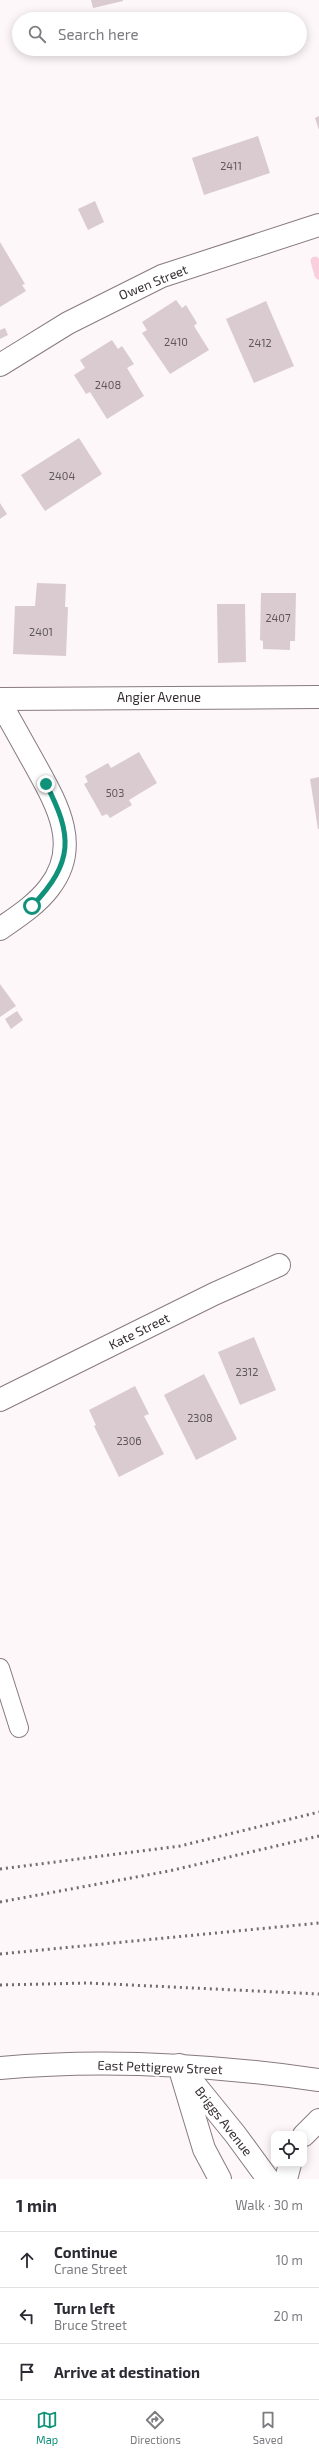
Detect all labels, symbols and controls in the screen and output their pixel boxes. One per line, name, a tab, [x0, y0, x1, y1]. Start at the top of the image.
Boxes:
search box	[12, 12, 307, 56]
icon: search	[26, 23, 48, 45]
text: Search here	[58, 25, 139, 43]
house number: 2411	[220, 159, 242, 172]
street label: Owen Street	[116, 261, 190, 303]
house number: 2410	[164, 335, 188, 348]
house number: 2412	[248, 336, 272, 349]
house number: 2408	[95, 378, 121, 391]
house number: 2404	[49, 469, 75, 482]
house number: 2407	[265, 611, 291, 624]
house number: 2401	[29, 625, 53, 638]
street label: Angier Avenue	[117, 689, 201, 705]
route end	[37, 775, 55, 793]
house number: 503	[106, 786, 124, 799]
route start	[23, 897, 41, 915]
street label: Kate Street	[106, 1309, 172, 1353]
house number: 2312	[236, 1365, 258, 1378]
house number: 2308	[187, 1411, 213, 1424]
house number: 2306	[116, 1434, 142, 1447]
street label: East Pettigrew Street	[97, 2057, 223, 2077]
street label: Briggs Avenue	[192, 2083, 256, 2159]
map controls	[271, 2131, 307, 2167]
button: locate	[271, 2131, 307, 2167]
text: 1 min	[16, 2195, 57, 2215]
text: Walk · 30 m	[235, 2197, 303, 2213]
text: Continue	[54, 2243, 117, 2261]
icon: ahead	[16, 2249, 38, 2271]
text: 10 m	[276, 2252, 303, 2268]
text: Crane Street	[54, 2261, 127, 2277]
text: Turn left	[54, 2299, 115, 2317]
icon: left	[16, 2305, 38, 2327]
text: 20 m	[274, 2308, 303, 2324]
text: Bruce Street	[54, 2317, 127, 2333]
icon: arrive	[16, 2361, 38, 2383]
text: Arrive at destination	[54, 2363, 200, 2381]
tab: Map	[36, 2409, 58, 2446]
tab: Directions	[130, 2409, 181, 2446]
tab: Saved	[253, 2409, 283, 2446]

